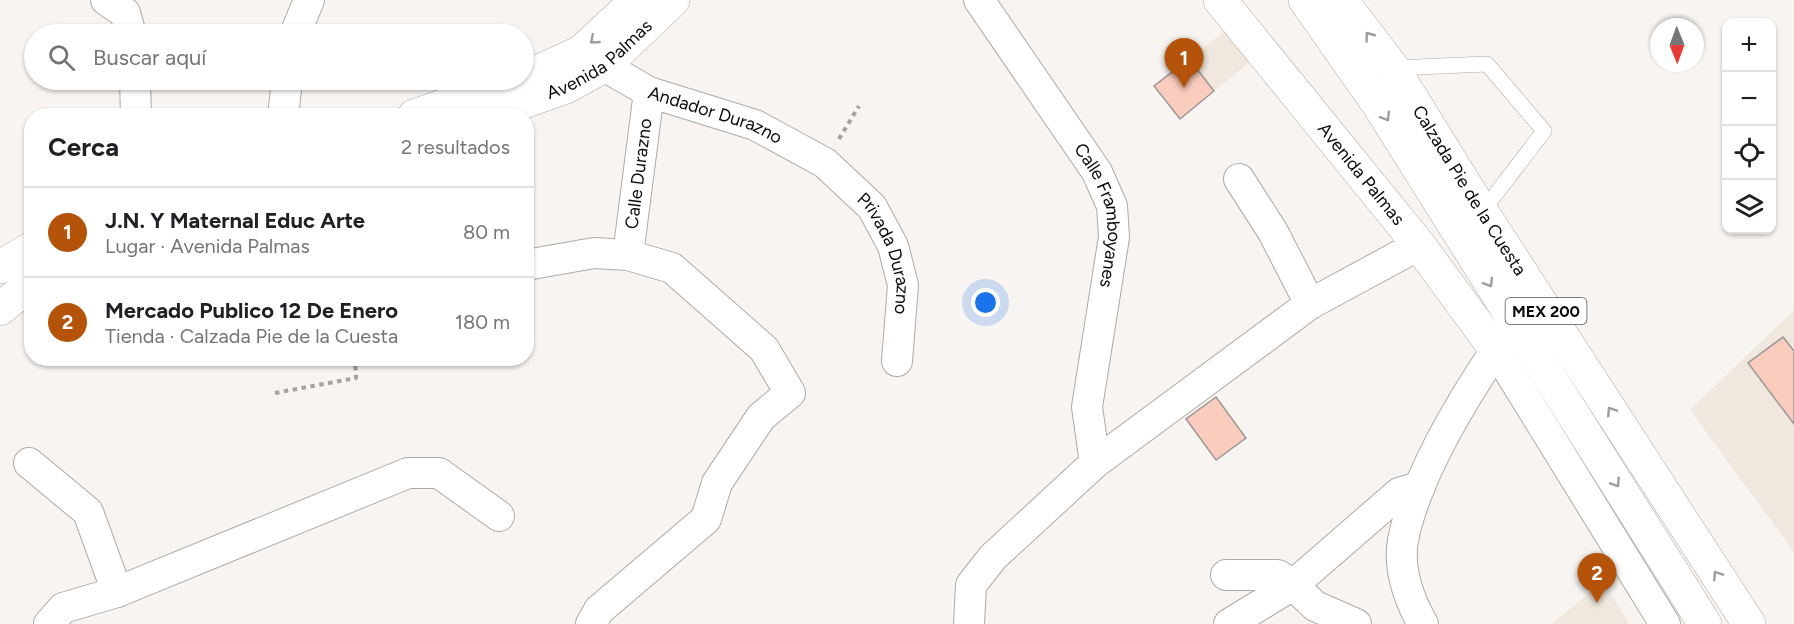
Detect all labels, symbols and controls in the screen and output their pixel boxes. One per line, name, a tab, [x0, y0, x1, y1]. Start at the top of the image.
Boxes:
street label: Avenida Palmas	[544, 15, 657, 104]
north arrow	[1650, 18, 1704, 72]
map controls	[1722, 18, 1776, 234]
button: +	[1722, 18, 1776, 72]
search box	[24, 24, 534, 90]
one-way arrow	[1365, 32, 1376, 43]
one-way arrow	[590, 33, 601, 44]
pin: 1	[1164, 38, 1204, 88]
icon: search	[45, 41, 78, 74]
text: Buscar aquí	[93, 44, 206, 71]
button: −	[1722, 72, 1776, 126]
street label: Andador Durazno	[645, 81, 786, 149]
street label: Calzada Pie de la Cuesta	[1408, 101, 1531, 280]
one-way arrow	[1378, 111, 1390, 121]
street label: Calle Durazno	[620, 117, 657, 230]
street label: Avenida Palmas	[1313, 118, 1409, 230]
button: locate	[1722, 126, 1776, 180]
text: Cerca	[48, 131, 119, 163]
text: 2 resultados	[401, 135, 510, 159]
street label: Calle Framboyanes	[1069, 139, 1125, 289]
button: layers	[1722, 180, 1776, 234]
street label: Privada Durazno	[853, 188, 914, 315]
text: J.N. Y Maternal Educ Arte	[105, 207, 365, 234]
text: 1	[63, 220, 72, 244]
text: 80 m	[463, 220, 510, 244]
text: Lugar · Avenida Palmas	[105, 234, 310, 258]
one-way arrow	[1482, 277, 1494, 287]
your location	[971, 288, 1000, 317]
text: Mercado Publico 12 De Enero	[105, 297, 398, 324]
road number: MEX 200	[1506, 298, 1586, 324]
text: 2	[62, 310, 73, 334]
text: 180 m	[455, 310, 510, 334]
text: Tienda · Calzada Pie de la Cuesta	[105, 324, 398, 348]
one-way arrow	[1607, 407, 1618, 418]
one-way arrow	[1608, 477, 1620, 487]
pin: 2	[1578, 554, 1616, 603]
one-way arrow	[1713, 571, 1724, 582]

